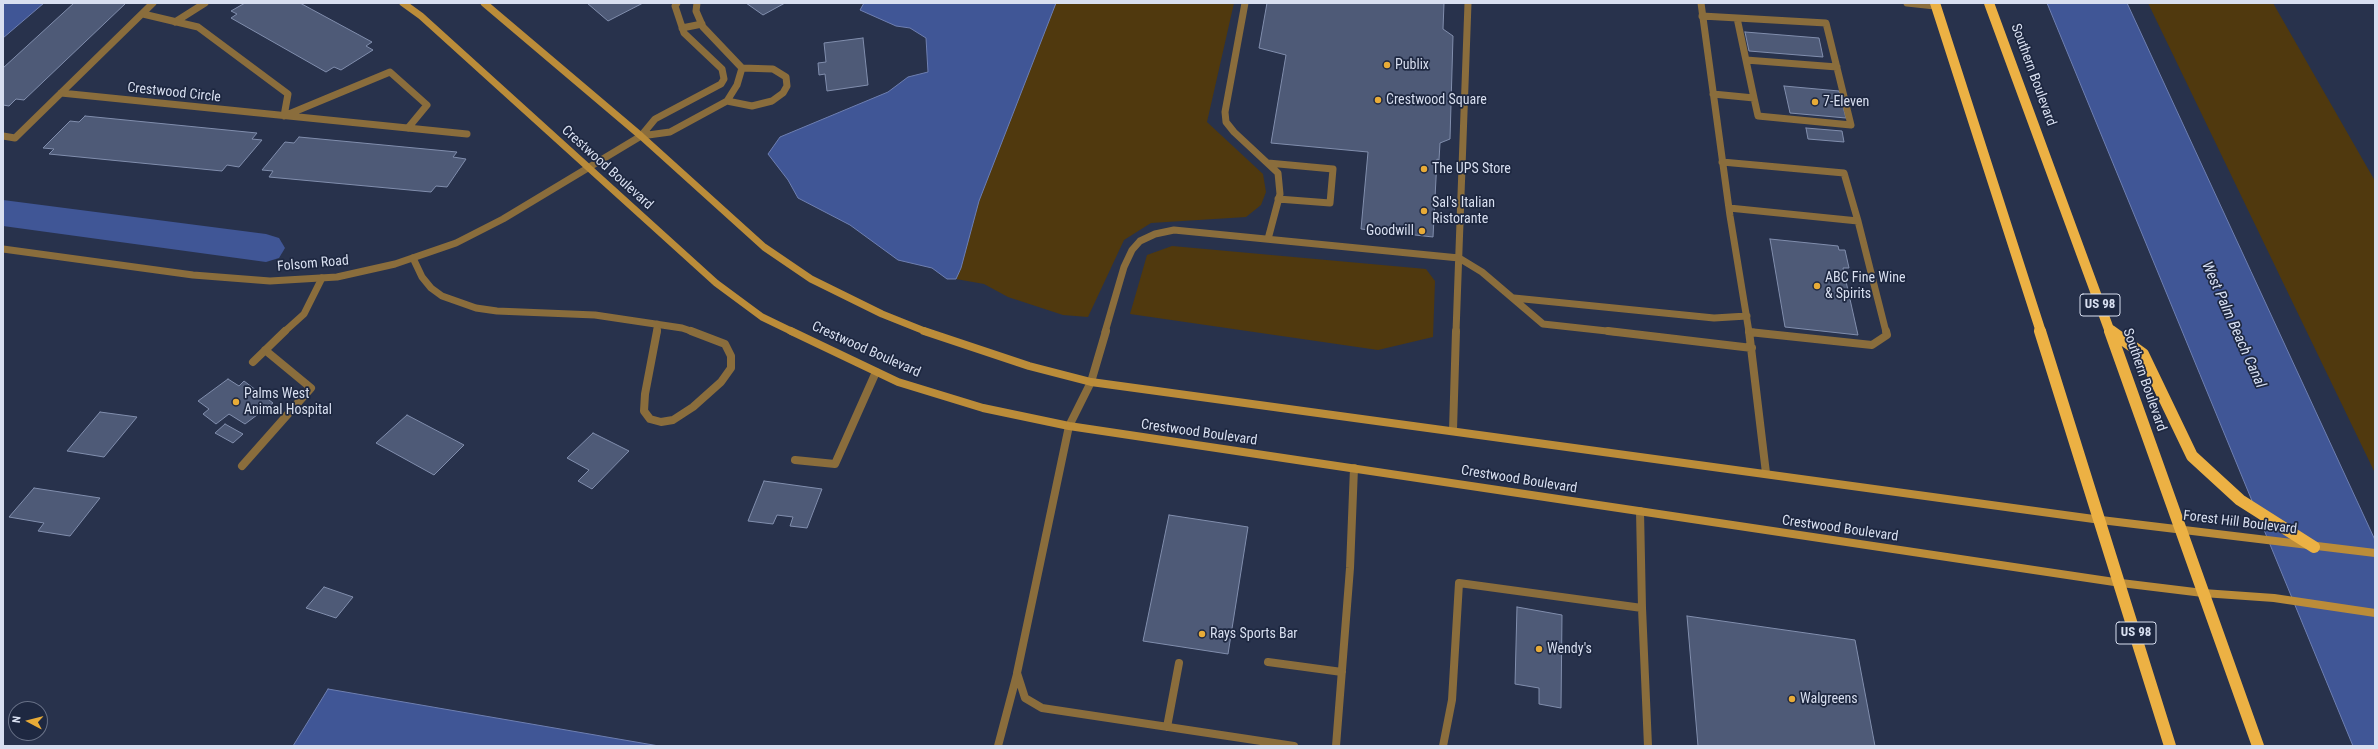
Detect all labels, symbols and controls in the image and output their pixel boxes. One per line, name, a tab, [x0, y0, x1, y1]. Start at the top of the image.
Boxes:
street label: Southern Boulevard	[2007, 22, 2059, 128]
place label: Publix	[1395, 57, 1429, 73]
marker: Publix	[1382, 60, 1392, 70]
street label: Crestwood Circle	[126, 80, 222, 106]
place label: Crestwood Square	[1386, 92, 1487, 108]
place label: 7-Eleven	[1823, 94, 1869, 110]
marker: Crestwood Square	[1373, 95, 1383, 105]
marker: 7-Eleven	[1810, 97, 1820, 107]
street label: Crestwood Boulevard	[558, 123, 656, 213]
place label: The UPS Store	[1432, 161, 1511, 177]
marker: The UPS Store	[1419, 164, 1429, 174]
place label: Sal's Italian Ristorante	[1432, 195, 1495, 228]
marker: Sal's Italian Ristorante	[1419, 206, 1429, 216]
place label: Goodwill	[1366, 223, 1414, 239]
marker: Goodwill	[1417, 226, 1427, 236]
street label: Folsom Road	[276, 252, 350, 276]
water label: West Palm Beach Canal	[2197, 259, 2269, 391]
place label: ABC Fine Wine & Spirits	[1825, 270, 1906, 302]
marker: ABC Fine Wine & Spirits	[1812, 281, 1822, 291]
road number: US 98	[2080, 294, 2120, 316]
street label: Crestwood Boulevard	[809, 318, 923, 382]
street label: Southern Boulevard	[2119, 326, 2169, 434]
place label: Palms West Animal Hospital	[244, 386, 332, 418]
marker: Palms West Animal Hospital	[231, 397, 241, 407]
street label: Crestwood Boulevard	[1140, 417, 1258, 449]
street label: Crestwood Boulevard	[1460, 463, 1578, 497]
street label: Forest Hill Boulevard	[2182, 508, 2298, 538]
street label: Crestwood Boulevard	[1781, 513, 1899, 545]
road number: US 98	[2116, 622, 2156, 644]
place label: Rays Sports Bar	[1210, 626, 1298, 642]
marker: Rays Sports Bar	[1197, 629, 1207, 639]
place label: Wendy's	[1547, 641, 1592, 657]
marker: Wendy's	[1534, 644, 1544, 654]
place label: Walgreens	[1800, 691, 1858, 707]
marker: Walgreens	[1787, 694, 1797, 704]
north arrow	[8, 701, 48, 741]
text: N	[10, 715, 23, 724]

